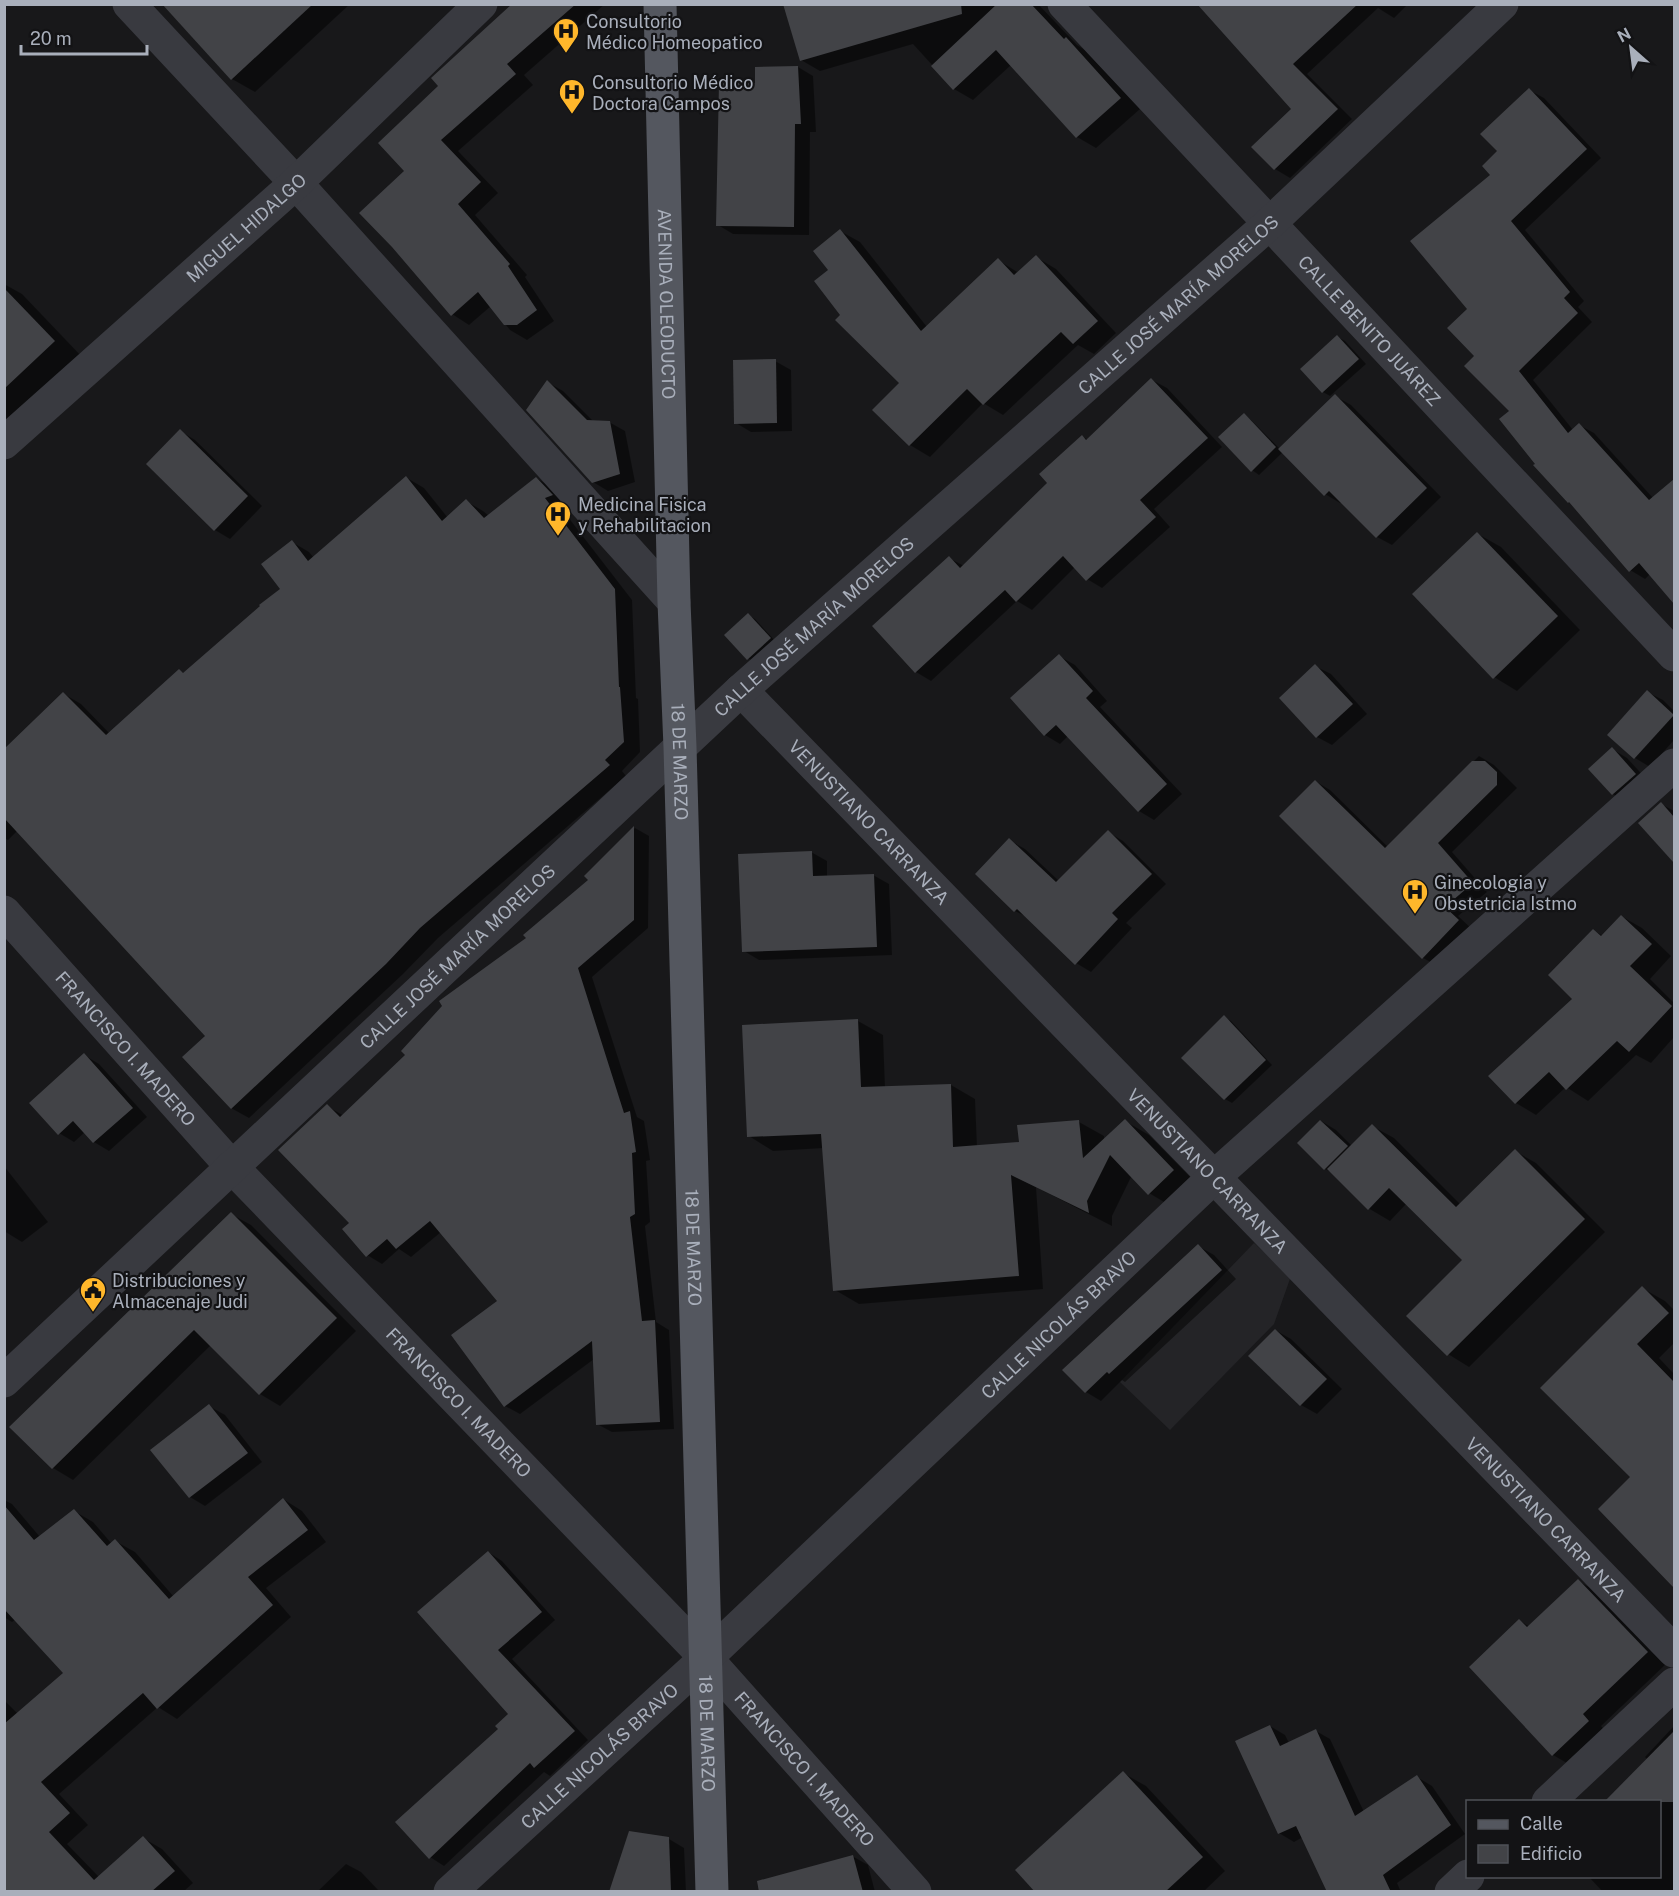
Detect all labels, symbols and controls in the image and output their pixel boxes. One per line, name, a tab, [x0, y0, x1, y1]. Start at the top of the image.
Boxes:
place label: Consultorio Médico Homeopatico	[586, 11, 763, 53]
hospital icon: Consultorio Médico Homeopatico	[551, 16, 581, 54]
scale bar	[21, 18, 147, 56]
north arrow	[1601, 18, 1661, 78]
text: N	[1614, 24, 1634, 47]
text: 20 m	[30, 28, 72, 49]
place label: Consultorio Médico Doctora Campos	[592, 72, 753, 114]
hospital icon: Consultorio Médico Doctora Campos	[557, 77, 587, 115]
street label: MIGUEL HIDALGO	[182, 169, 310, 286]
street label: AVENIDA OLEODUCTO	[654, 208, 680, 400]
street label: CALLE JOSÉ MARÍA MORELOS	[1073, 210, 1282, 398]
street label: CALLE BENITO JUÁREZ	[1294, 251, 1445, 410]
place label: Medicina Fisica y Rehabilitacion	[578, 494, 711, 536]
hospital icon: Medicina Fisica y Rehabilitacion	[543, 499, 573, 537]
street label: CALLE JOSÉ MARÍA MORELOS	[710, 532, 918, 720]
street label: 18 DE MARZO	[668, 703, 693, 820]
street label: VENUSTIANO CARRANZA	[785, 735, 954, 909]
street label: CALLE JOSÉ MARÍA MORELOS	[355, 860, 559, 1053]
place label: Ginecologia y Obstetricia Istmo	[1434, 872, 1577, 914]
hospital icon: Ginecologia y Obstetricia Istmo	[1400, 877, 1430, 915]
street label: FRANCISCO I. MADERO	[52, 967, 200, 1130]
street label: VENUSTIANO CARRANZA	[1123, 1084, 1292, 1257]
street label: 18 DE MARZO	[682, 1189, 706, 1306]
street label: CALLE NICOLÁS BRAVO	[976, 1246, 1140, 1403]
place label: Distribuciones y Almacenaje Judi	[112, 1270, 248, 1312]
public building icon: Distribuciones y Almacenaje Judi	[78, 1275, 108, 1313]
street label: FRANCISCO I. MADERO	[382, 1323, 536, 1481]
street label: VENUSTIANO CARRANZA	[1462, 1433, 1631, 1606]
street label: 18 DE MARZO	[695, 1675, 720, 1792]
street label: CALLE NICOLÁS BRAVO	[516, 1679, 682, 1833]
street label: FRANCISCO I. MADERO	[731, 1687, 879, 1850]
legend	[1466, 1800, 1661, 1878]
text: Calle	[1520, 1813, 1563, 1834]
text: Edificio	[1520, 1843, 1582, 1864]

